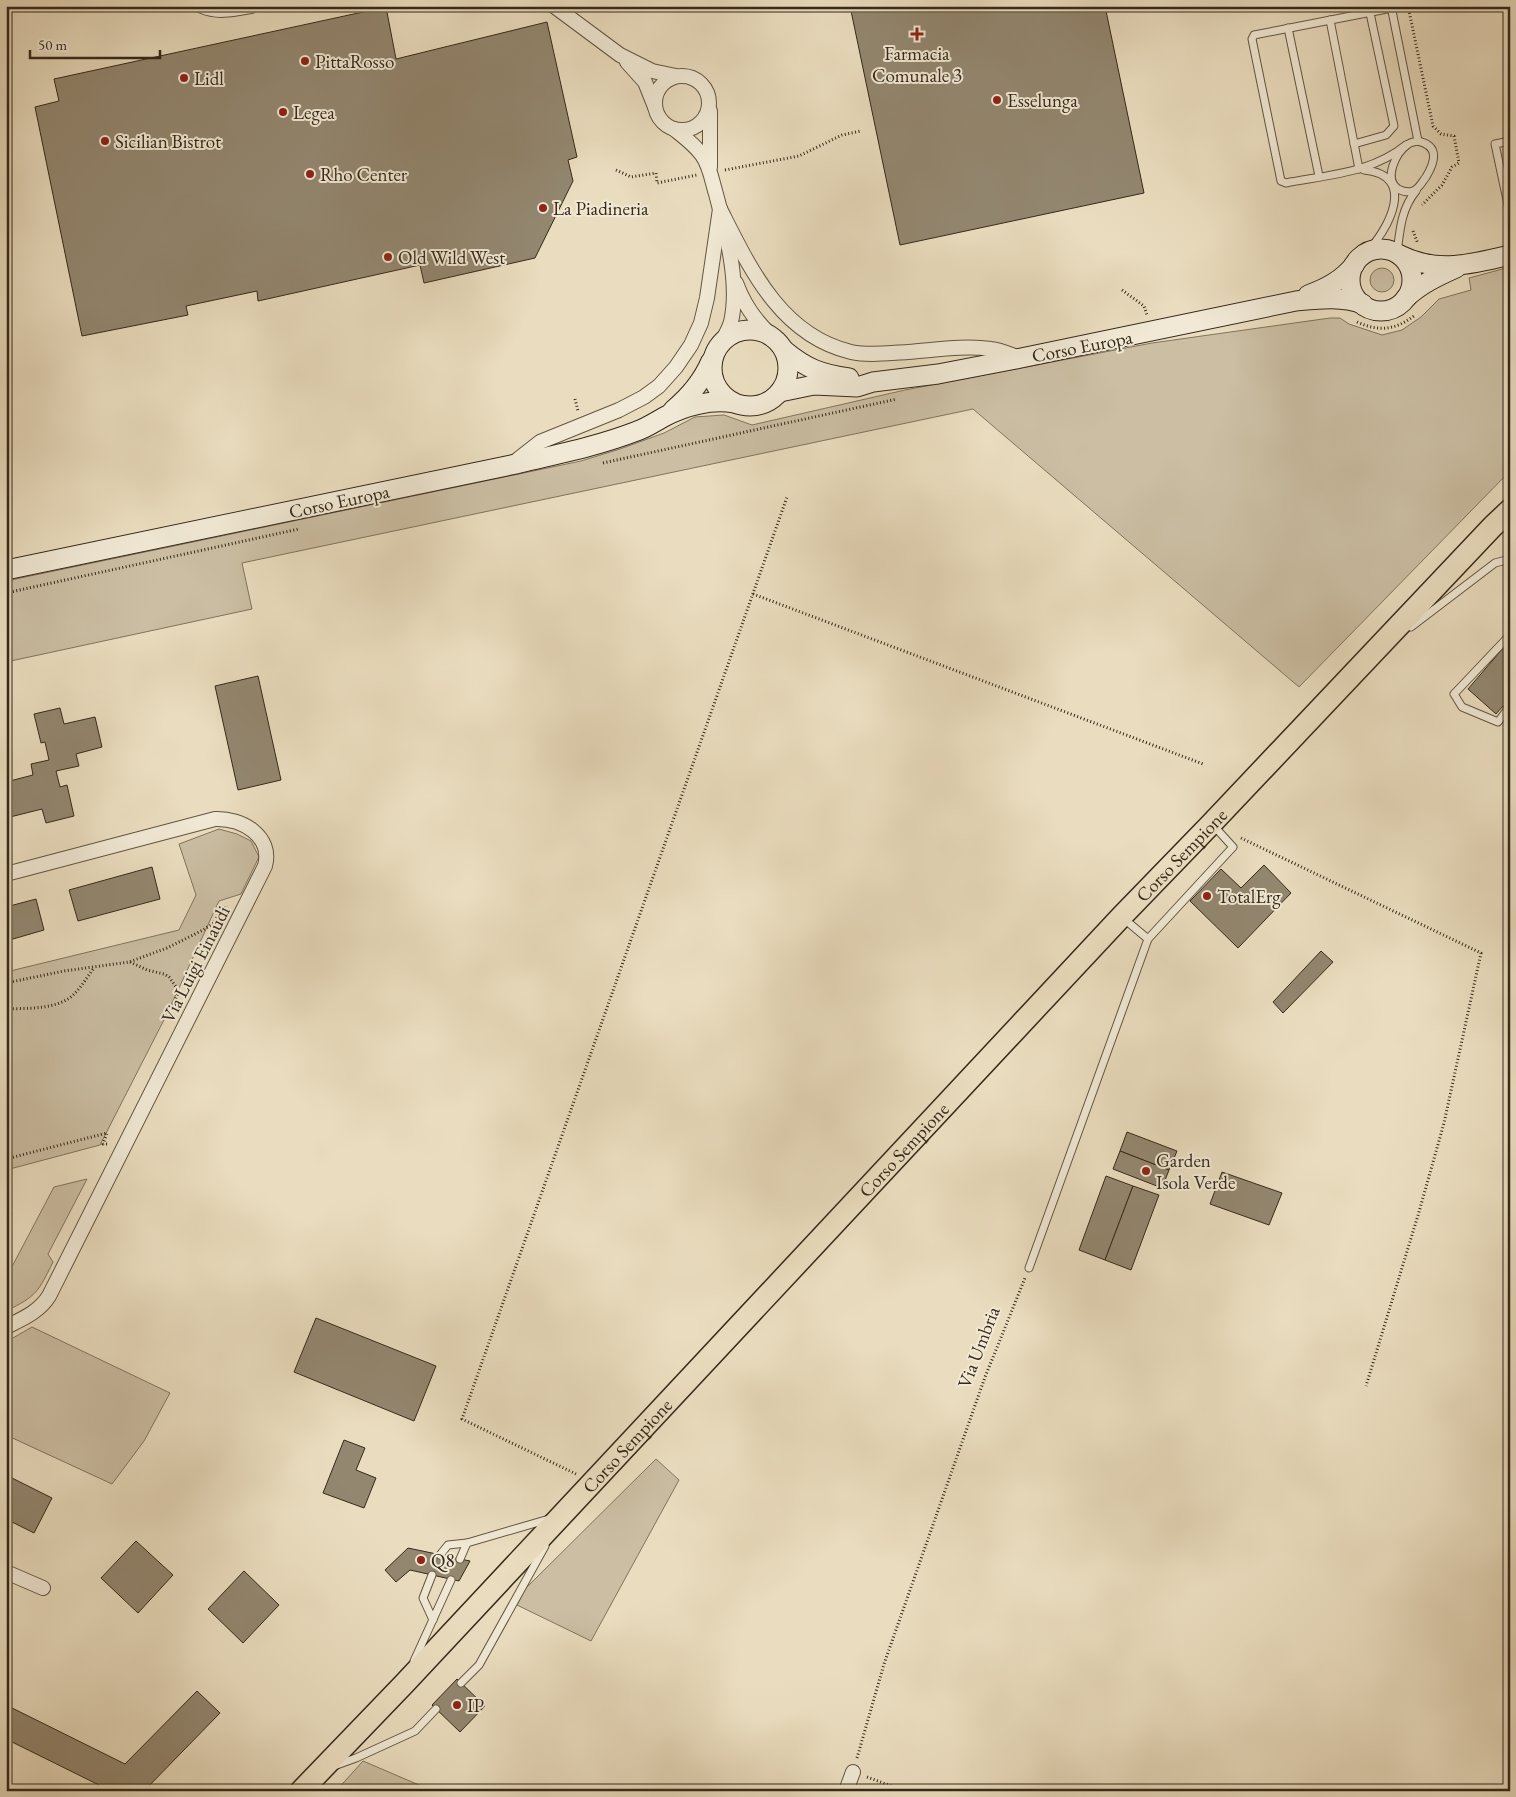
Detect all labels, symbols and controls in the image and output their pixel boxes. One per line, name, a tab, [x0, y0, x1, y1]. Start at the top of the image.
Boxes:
scale bar	[30, 28, 160, 60]
marker: Farmacia Comunale 3	[911, 28, 923, 40]
text: 50 m	[38, 35, 67, 54]
place label: Farmacia Comunale 3	[872, 41, 962, 88]
place label: PittaRosso	[315, 49, 394, 74]
marker: PittaRosso	[299, 55, 311, 67]
place label: Lidl	[194, 66, 224, 91]
marker: Lidl	[178, 72, 190, 84]
place label: Esselunga	[1007, 88, 1078, 113]
marker: Esselunga	[991, 94, 1003, 106]
place label: Legea	[293, 100, 335, 125]
marker: Legea	[277, 106, 289, 118]
place label: Sicilian Bistrot	[115, 129, 221, 154]
marker: Sicilian Bistrot	[99, 135, 111, 147]
place label: Rho Center	[320, 162, 408, 187]
marker: Rho Center	[304, 168, 316, 180]
place label: La Piadineria	[553, 196, 649, 221]
marker: La Piadineria	[537, 202, 549, 214]
place label: Old Wild West	[398, 245, 505, 270]
marker: Old Wild West	[382, 251, 394, 263]
street label: Corso Europa	[1030, 324, 1135, 369]
street label: Corso Europa	[287, 479, 392, 524]
street label: Corso Sempione	[1130, 803, 1233, 907]
place label: TotalErg	[1217, 884, 1281, 909]
marker: TotalErg	[1201, 890, 1213, 902]
street label: Via Luigi Einaudi	[155, 901, 236, 1027]
street label: Corso Sempione	[853, 1097, 954, 1203]
place label: Garden Isola Verde	[1156, 1148, 1235, 1195]
marker: Garden Isola Verde	[1140, 1165, 1152, 1177]
street label: Via Umbria	[951, 1302, 1006, 1392]
street label: Corso Sempione	[577, 1393, 678, 1499]
place label: Q8	[431, 1548, 455, 1573]
marker: Q8	[415, 1554, 427, 1566]
place label: IP	[467, 1693, 484, 1718]
marker: IP	[451, 1699, 463, 1711]

